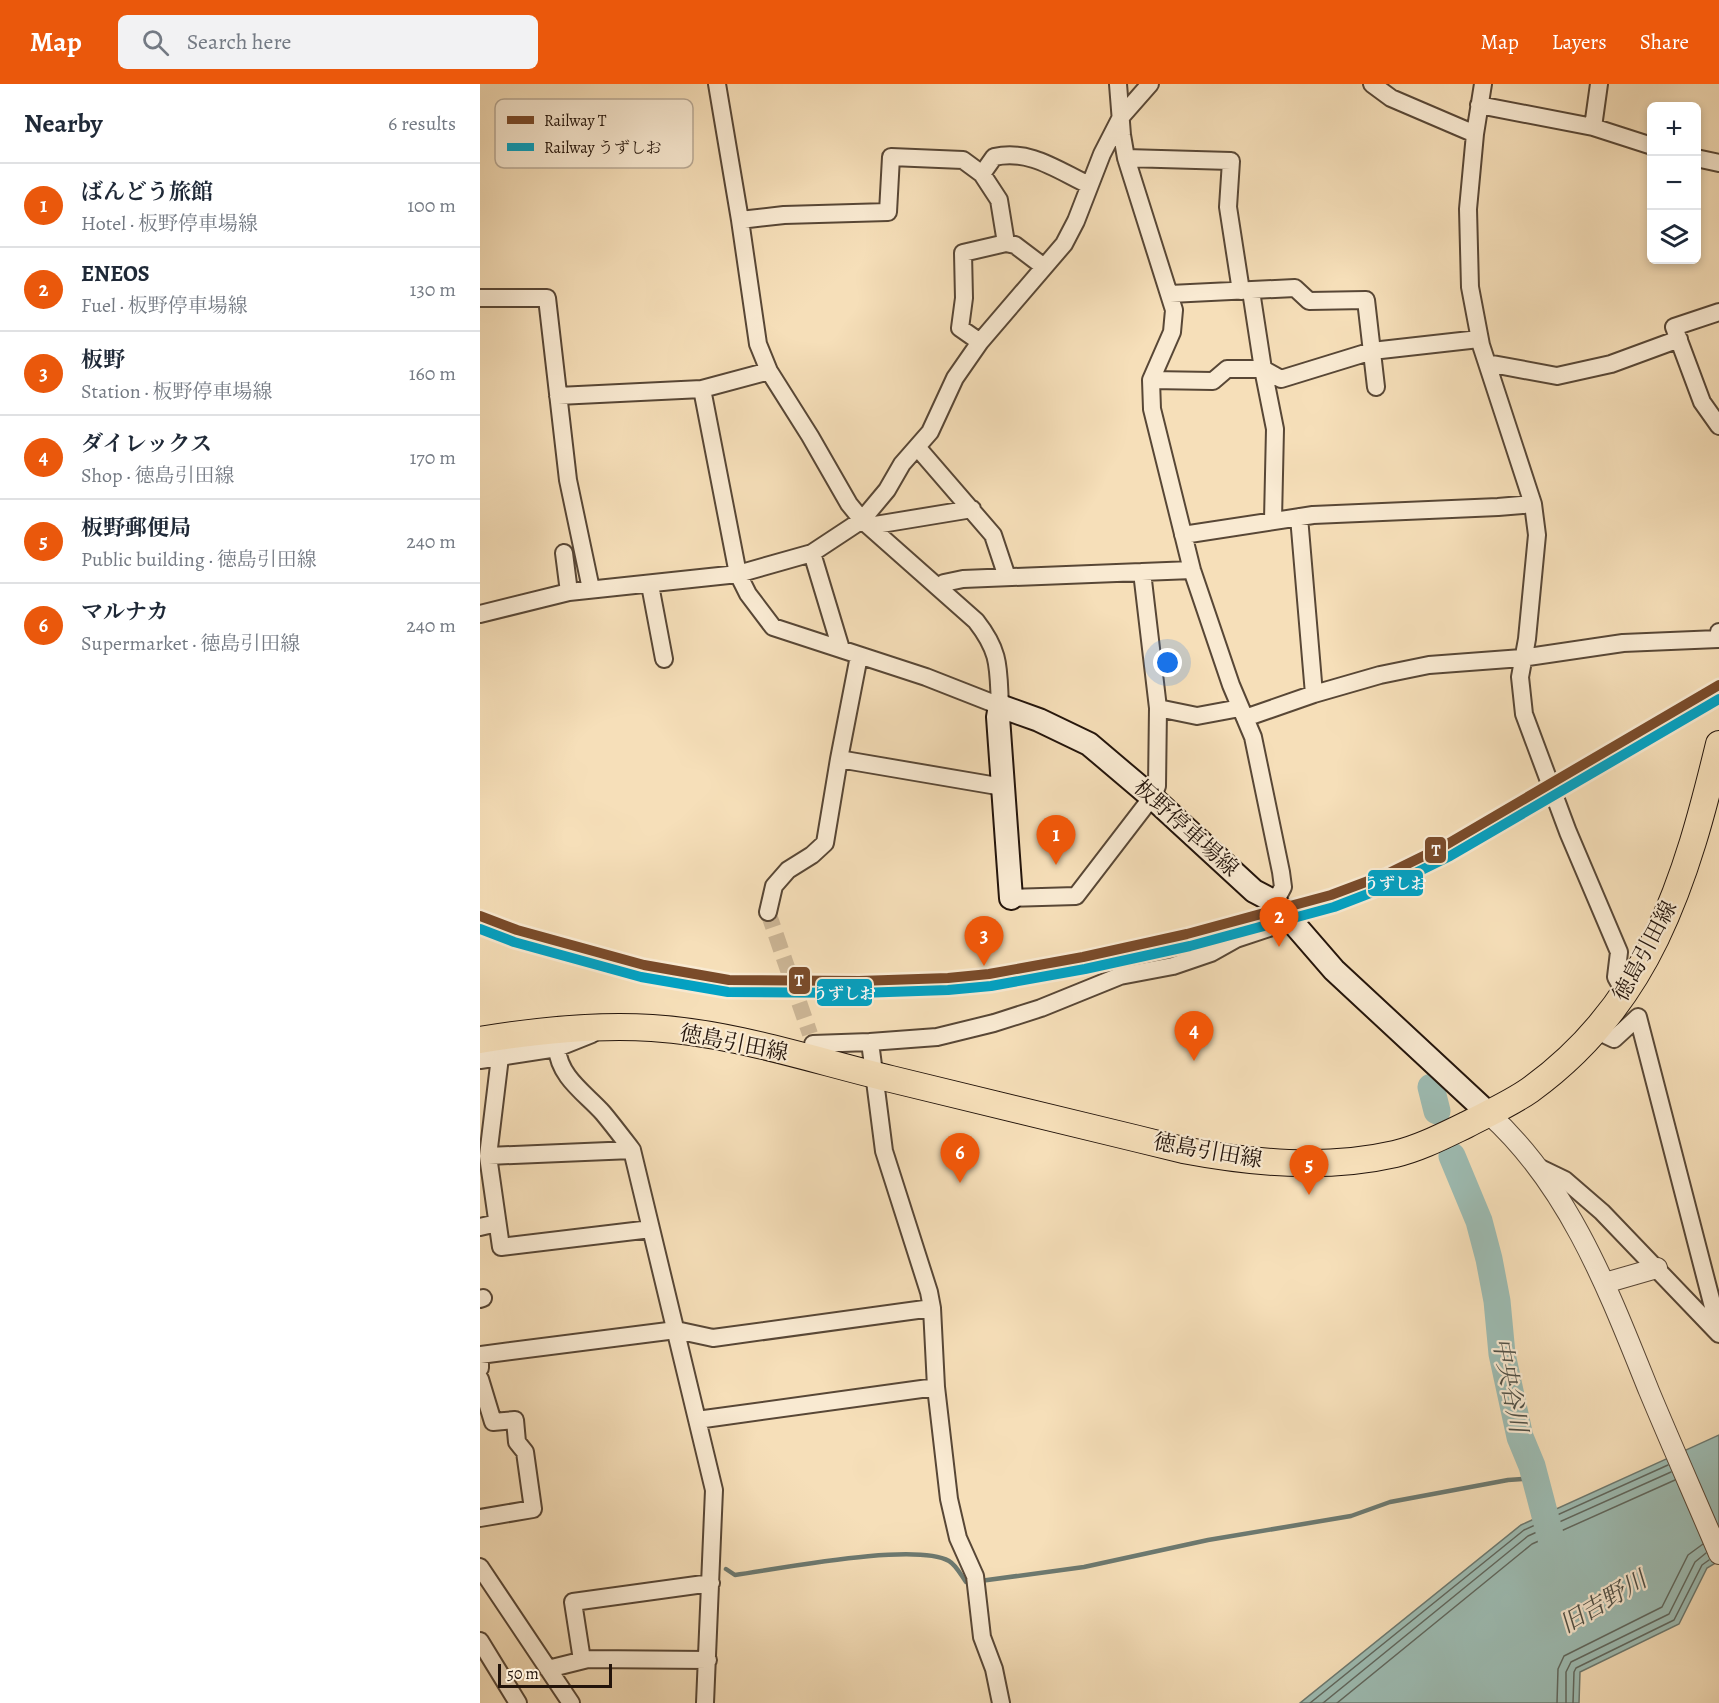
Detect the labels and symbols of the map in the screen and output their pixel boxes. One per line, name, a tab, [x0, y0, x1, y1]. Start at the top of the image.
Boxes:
legend	[495, 99, 693, 168]
text: Railway T	[544, 110, 607, 132]
text: Railway うずしお	[544, 137, 662, 159]
your location	[1153, 648, 1182, 677]
street label: 板野停車場線	[1127, 773, 1245, 883]
pin: 1	[1036, 816, 1076, 865]
line badge: T	[1424, 836, 1447, 864]
text: T	[1431, 840, 1441, 862]
line badge: うずしお	[1367, 869, 1424, 897]
text: うずしお	[1363, 873, 1427, 895]
street label: 徳島引田線	[1606, 895, 1684, 1007]
pin: 2	[1260, 898, 1298, 947]
pin: 3	[964, 916, 1004, 966]
line badge: T	[788, 966, 811, 995]
text: T	[794, 970, 804, 992]
line badge: うずしお	[816, 978, 873, 1007]
text: うずしお	[812, 983, 876, 1005]
pin: 4	[1174, 1012, 1214, 1061]
street label: 徳島引田線	[677, 1018, 791, 1068]
street label: 徳島引田線	[1151, 1127, 1265, 1175]
pin: 6	[940, 1134, 980, 1183]
pin: 5	[1290, 1146, 1328, 1195]
water label: 中央谷川	[1485, 1335, 1535, 1438]
water label: 旧吉野川	[1554, 1562, 1655, 1640]
scale bar	[498, 1661, 612, 1688]

